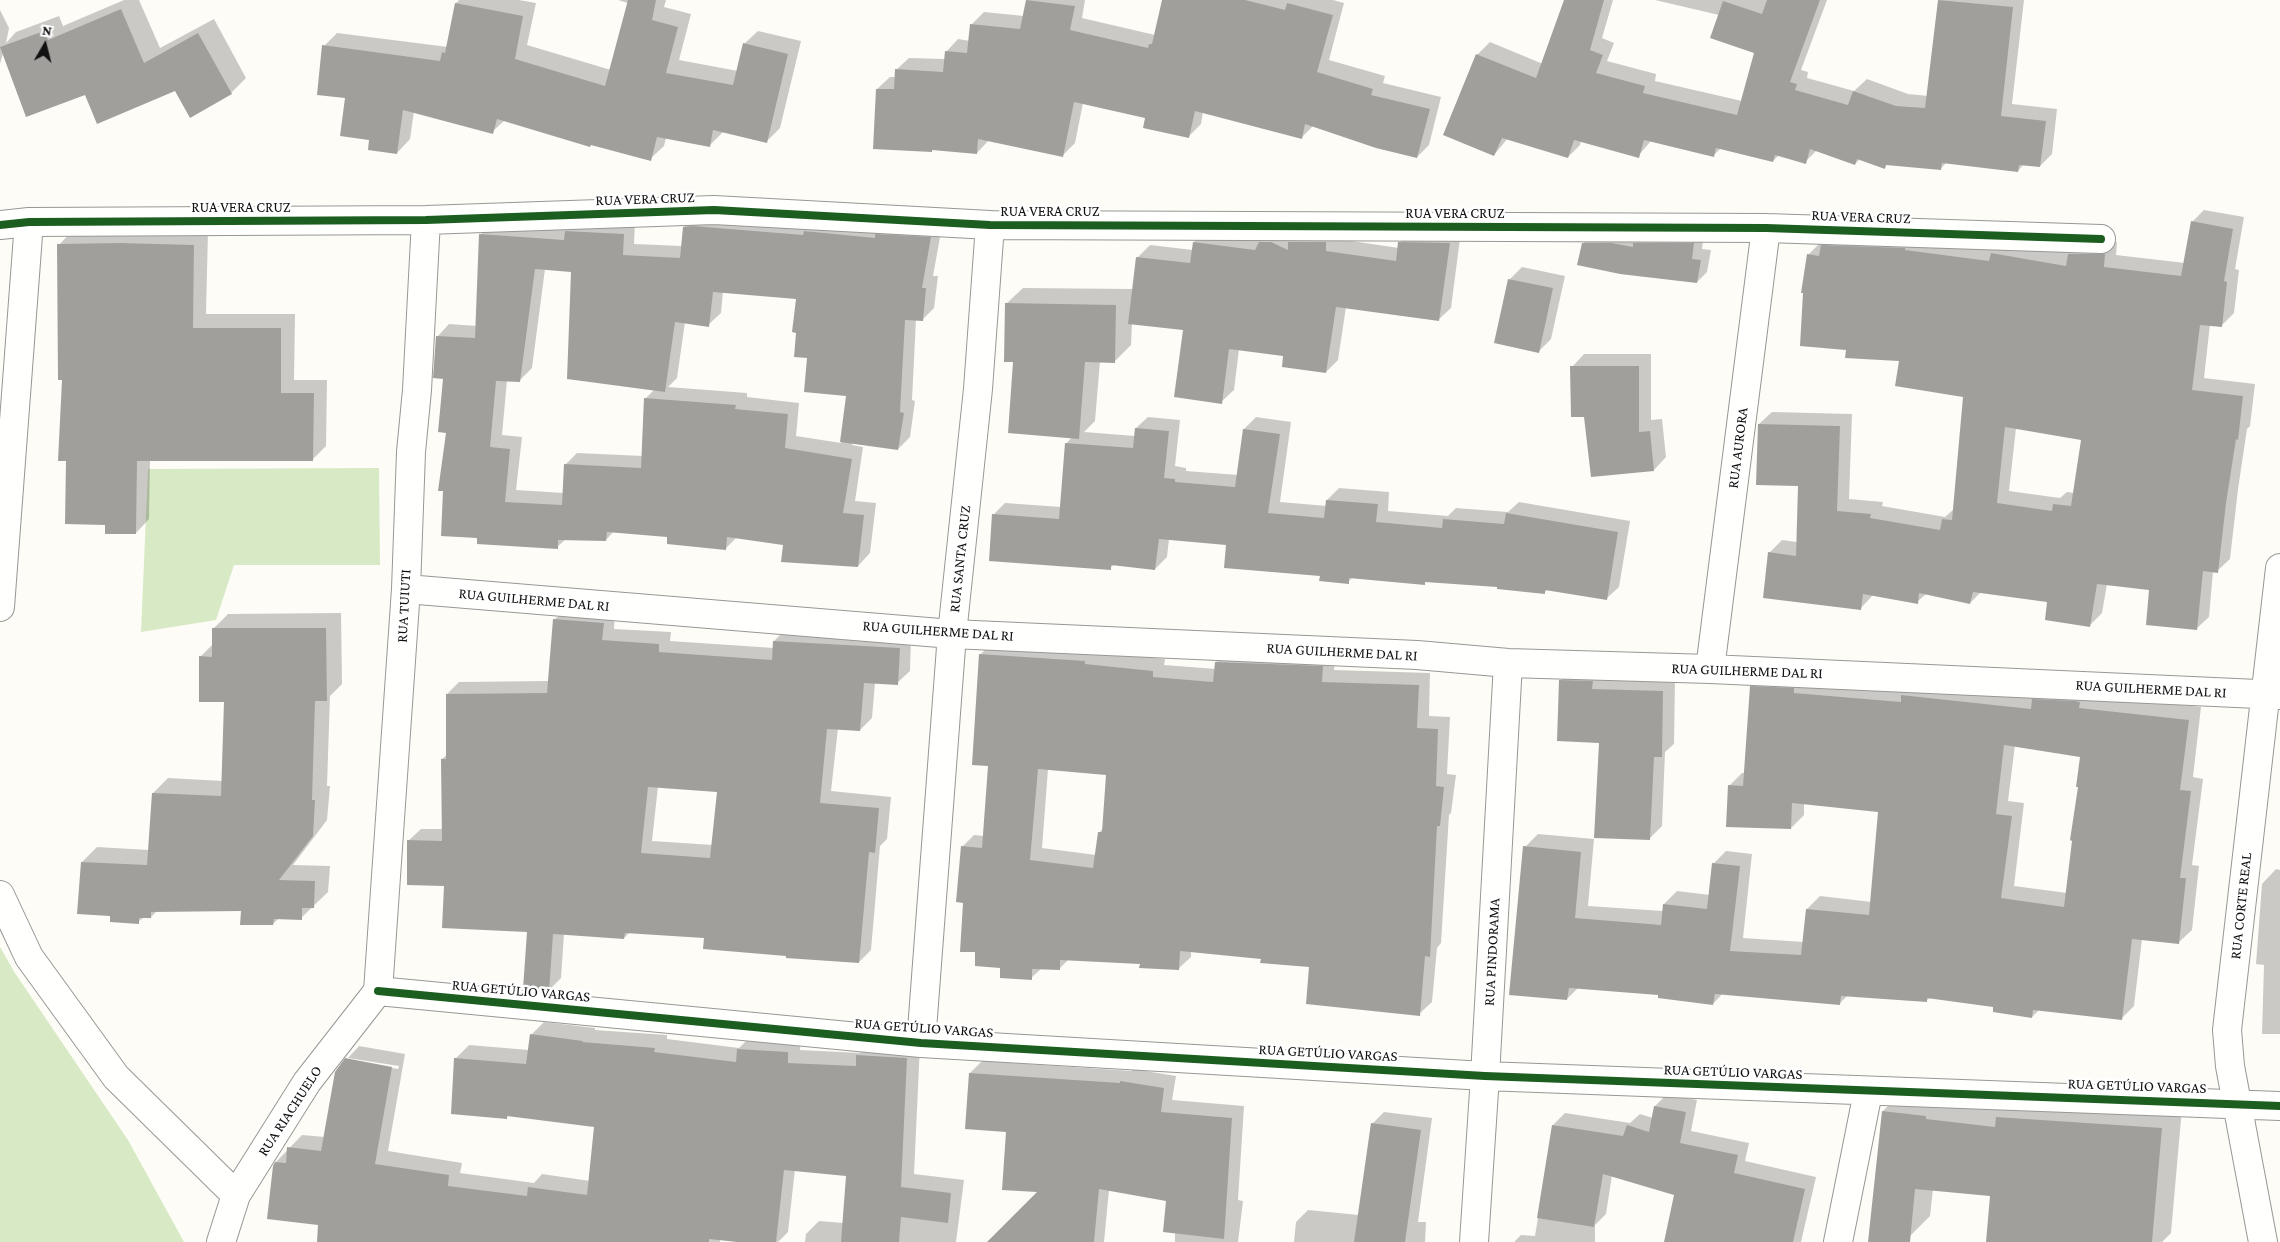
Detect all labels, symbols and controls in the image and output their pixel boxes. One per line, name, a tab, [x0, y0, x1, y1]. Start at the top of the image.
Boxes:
north arrow	[20, 20, 70, 70]
text: N	[41, 22, 53, 39]
street label: RUA VERA CRUZ	[595, 188, 695, 210]
street label: RUA VERA CRUZ	[191, 198, 291, 216]
street label: RUA VERA CRUZ	[1000, 202, 1100, 220]
street label: RUA VERA CRUZ	[1405, 204, 1505, 222]
street label: RUA VERA CRUZ	[1811, 206, 1911, 228]
street label: RUA AURORA	[1724, 406, 1752, 490]
street label: RUA SANTA CRUZ	[945, 504, 975, 614]
street label: RUA TUIUTI	[393, 569, 415, 643]
street label: RUA GUILHERME DAL RI	[458, 584, 610, 616]
street label: RUA GUILHERME DAL RI	[862, 617, 1014, 645]
street label: RUA GUILHERME DAL RI	[1266, 639, 1418, 665]
street label: RUA GUILHERME DAL RI	[1671, 659, 1823, 683]
street label: RUA GUILHERME DAL RI	[2075, 676, 2227, 702]
street label: RUA CORTE REAL	[2226, 852, 2256, 960]
street label: RUA PINDORAMA	[1480, 897, 1504, 1007]
street label: RUA GETÚLIO VARGAS	[451, 976, 591, 1006]
street label: RUA GETÚLIO VARGAS	[854, 1014, 994, 1042]
street label: RUA GETÚLIO VARGAS	[1258, 1040, 1398, 1066]
street label: RUA GETÚLIO VARGAS	[1663, 1061, 1803, 1083]
street label: RUA RIACHUELO	[254, 1062, 326, 1160]
street label: RUA GETÚLIO VARGAS	[2067, 1075, 2207, 1097]

